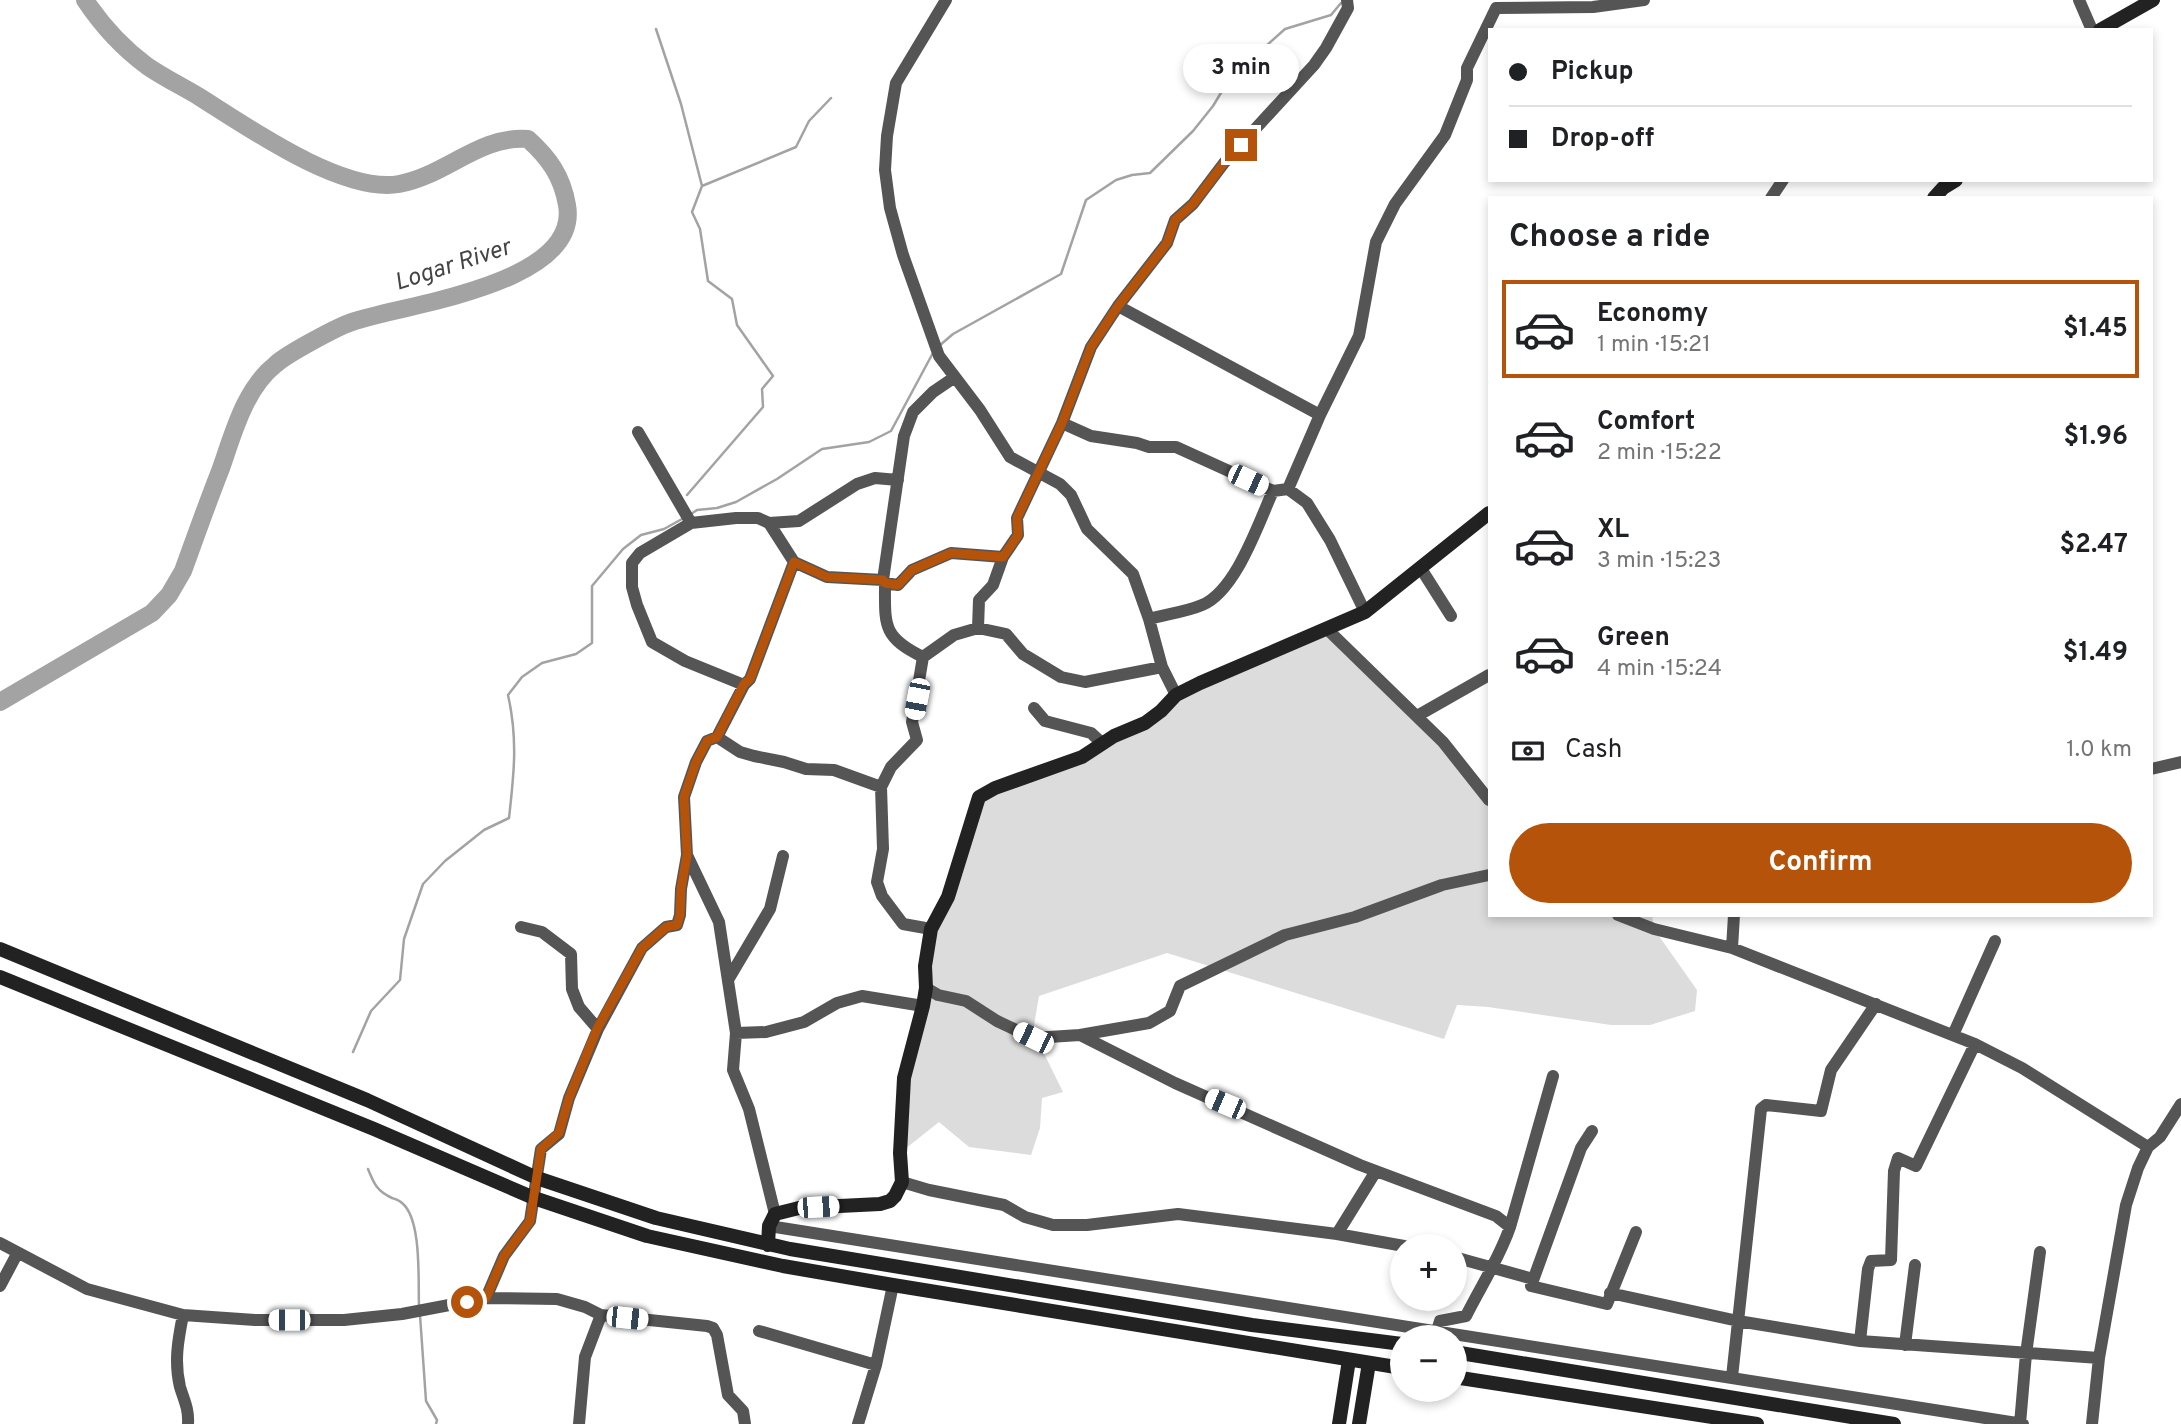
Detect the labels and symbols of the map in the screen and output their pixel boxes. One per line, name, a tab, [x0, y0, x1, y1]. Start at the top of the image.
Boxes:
callout: 3 min	[1183, 44, 1299, 92]
route end	[1225, 129, 1257, 161]
water label: Logar River	[391, 233, 517, 299]
car	[1225, 462, 1272, 498]
car	[903, 676, 932, 722]
car	[1010, 1019, 1057, 1057]
car	[1202, 1086, 1249, 1122]
car	[797, 1195, 840, 1219]
route start	[451, 1286, 483, 1318]
car	[606, 1305, 649, 1331]
car	[269, 1310, 311, 1331]

